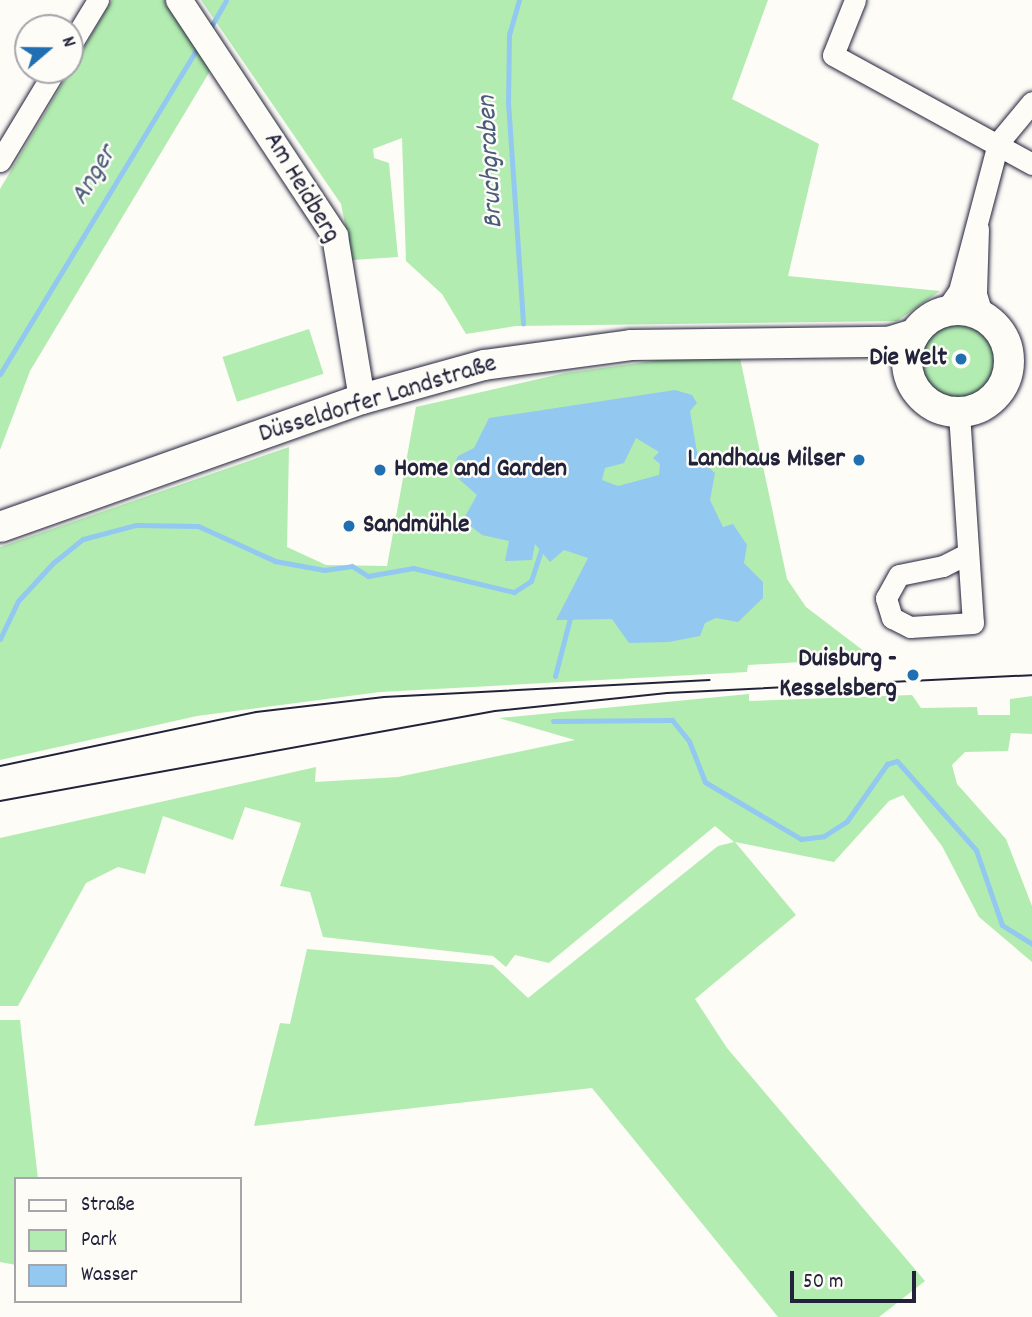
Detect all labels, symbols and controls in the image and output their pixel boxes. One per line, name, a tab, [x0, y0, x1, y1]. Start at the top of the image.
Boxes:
north arrow	[14, 14, 84, 84]
text: N	[53, 33, 82, 51]
water label: Bruchgraben	[472, 95, 512, 229]
street label: Am Heidberg	[256, 127, 346, 249]
water label: Anger	[64, 140, 126, 212]
place label: Die Welt	[869, 343, 947, 375]
street label: Düsseldorfer Landstraße	[255, 349, 501, 451]
marker: Die Welt	[953, 351, 969, 367]
place label: Landhaus Milser	[688, 444, 845, 476]
marker: Landhaus Milser	[851, 452, 867, 468]
place label: Home and Garden	[394, 454, 567, 486]
marker: Home and Garden	[372, 462, 388, 478]
place label: Sandmühle	[363, 510, 469, 542]
marker: Sandmühle	[341, 518, 357, 534]
place label: Duisburg - Kesselsberg	[779, 644, 897, 706]
marker: Duisburg - Kesselsberg	[903, 665, 923, 685]
legend	[14, 1177, 242, 1303]
text: Straße	[81, 1191, 135, 1221]
text: Park	[81, 1226, 117, 1256]
scale bar	[794, 1258, 920, 1302]
text: Wasser	[81, 1261, 138, 1291]
text: 50 m	[803, 1268, 843, 1298]

